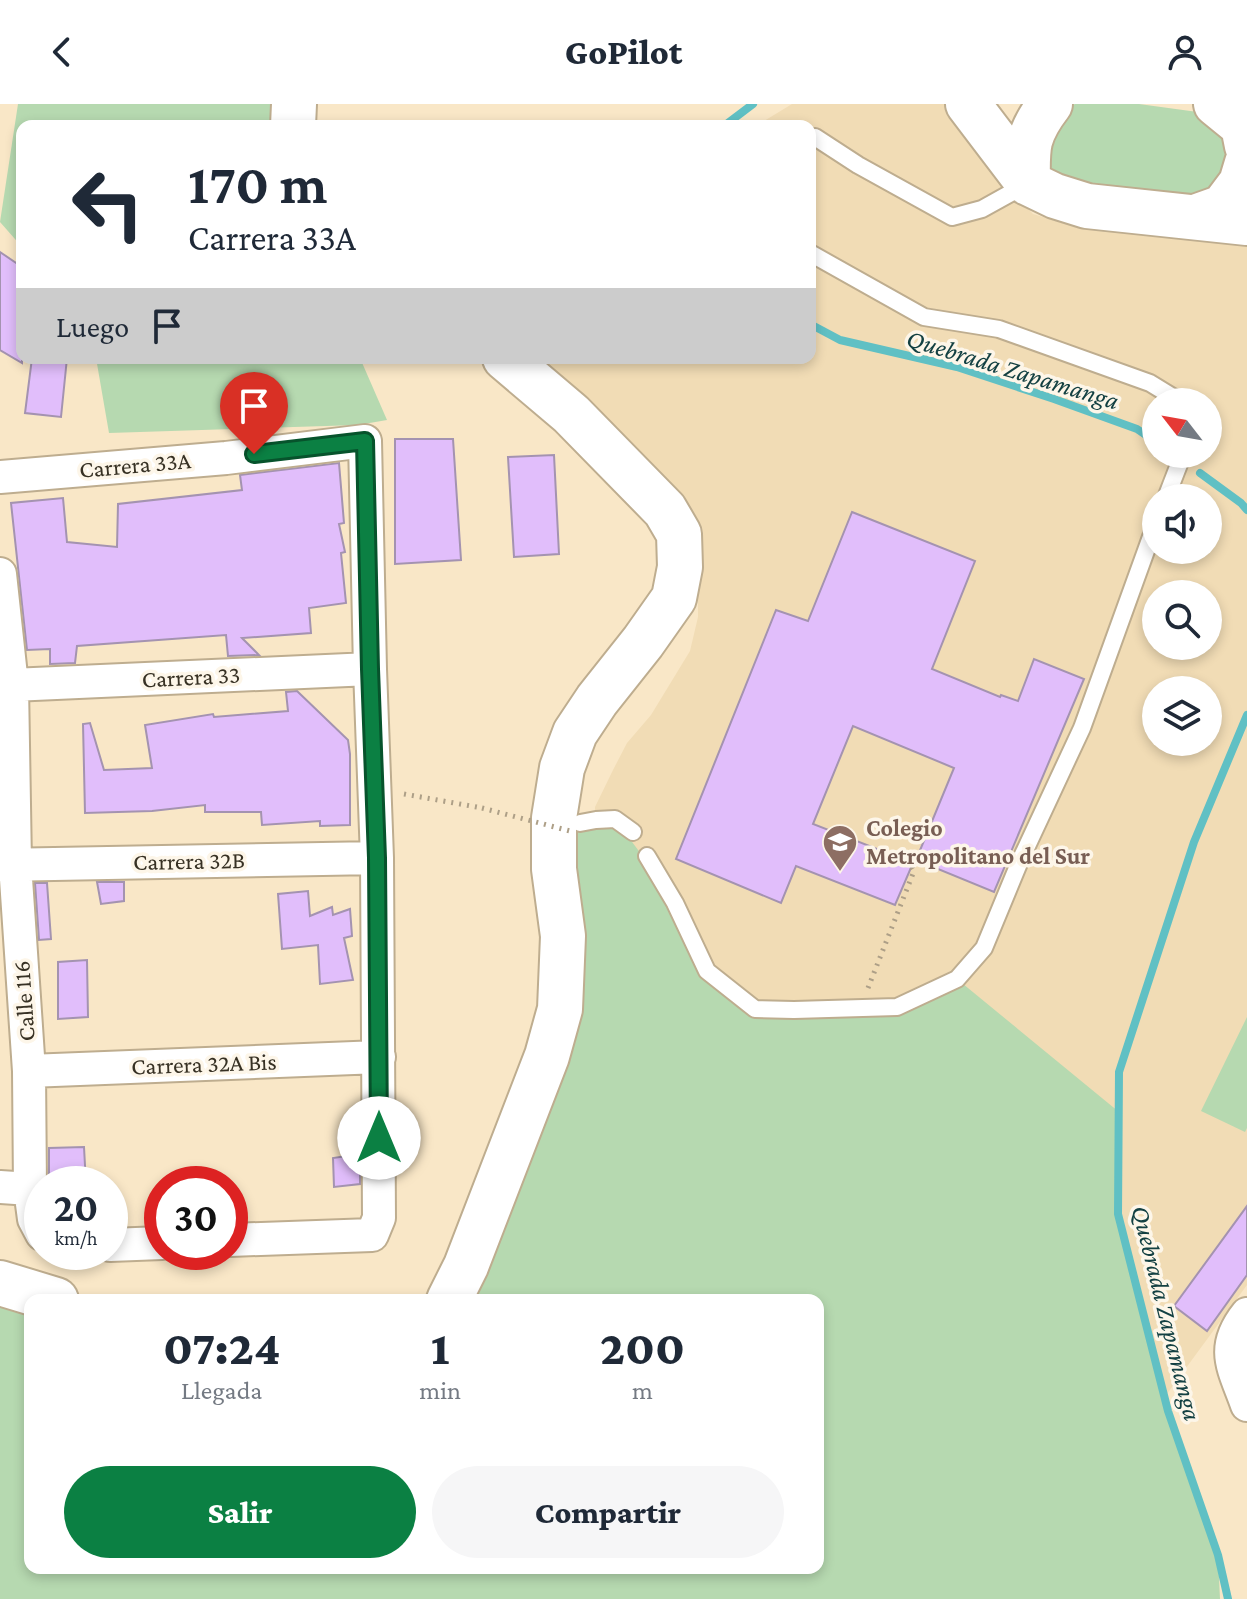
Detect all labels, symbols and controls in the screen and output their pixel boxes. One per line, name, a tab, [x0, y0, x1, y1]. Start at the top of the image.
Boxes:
icon: back	[40, 30, 84, 74]
icon: person	[1163, 30, 1207, 74]
text: GoPilot	[565, 32, 682, 72]
icon: left	[56, 152, 160, 256]
text: 170 m	[188, 153, 327, 215]
text: Carrera 33A	[188, 218, 356, 258]
icon: arrive	[145, 304, 189, 348]
text: Luego	[56, 310, 129, 343]
water label: Quebrada Zapamanga	[903, 323, 1122, 416]
pin	[220, 372, 288, 454]
icon: arrive	[232, 384, 276, 428]
north arrow	[1142, 388, 1222, 468]
map controls	[1142, 388, 1222, 756]
street label: Carrera 33A	[78, 446, 192, 483]
button: sound	[1142, 484, 1222, 564]
button: search	[1142, 580, 1222, 660]
street label: Carrera 33	[141, 660, 241, 693]
button: layers	[1142, 676, 1222, 756]
place label: Colegio Metropolitano del Sur	[866, 814, 1090, 869]
school or university icon: Colegio Metropolitano del Sur	[821, 823, 859, 873]
street label: Carrera 32B	[133, 846, 245, 875]
street label: Calle 116	[7, 960, 40, 1042]
street label: Carrera 32A Bis	[131, 1047, 277, 1080]
position arrow	[337, 1096, 421, 1180]
speed limit sign: 30	[144, 1166, 248, 1270]
text: 20	[54, 1185, 98, 1230]
water label: Quebrada Zapamanga	[1126, 1203, 1207, 1424]
text: km/h	[54, 1227, 98, 1249]
text: 07:24	[163, 1321, 280, 1374]
text: 1	[431, 1321, 450, 1374]
text: 200	[600, 1321, 685, 1374]
text: Llegada	[181, 1376, 262, 1405]
text: min	[419, 1376, 461, 1405]
text: m	[632, 1376, 653, 1405]
button: Salir	[64, 1466, 416, 1558]
button: Compartir	[432, 1466, 784, 1558]

